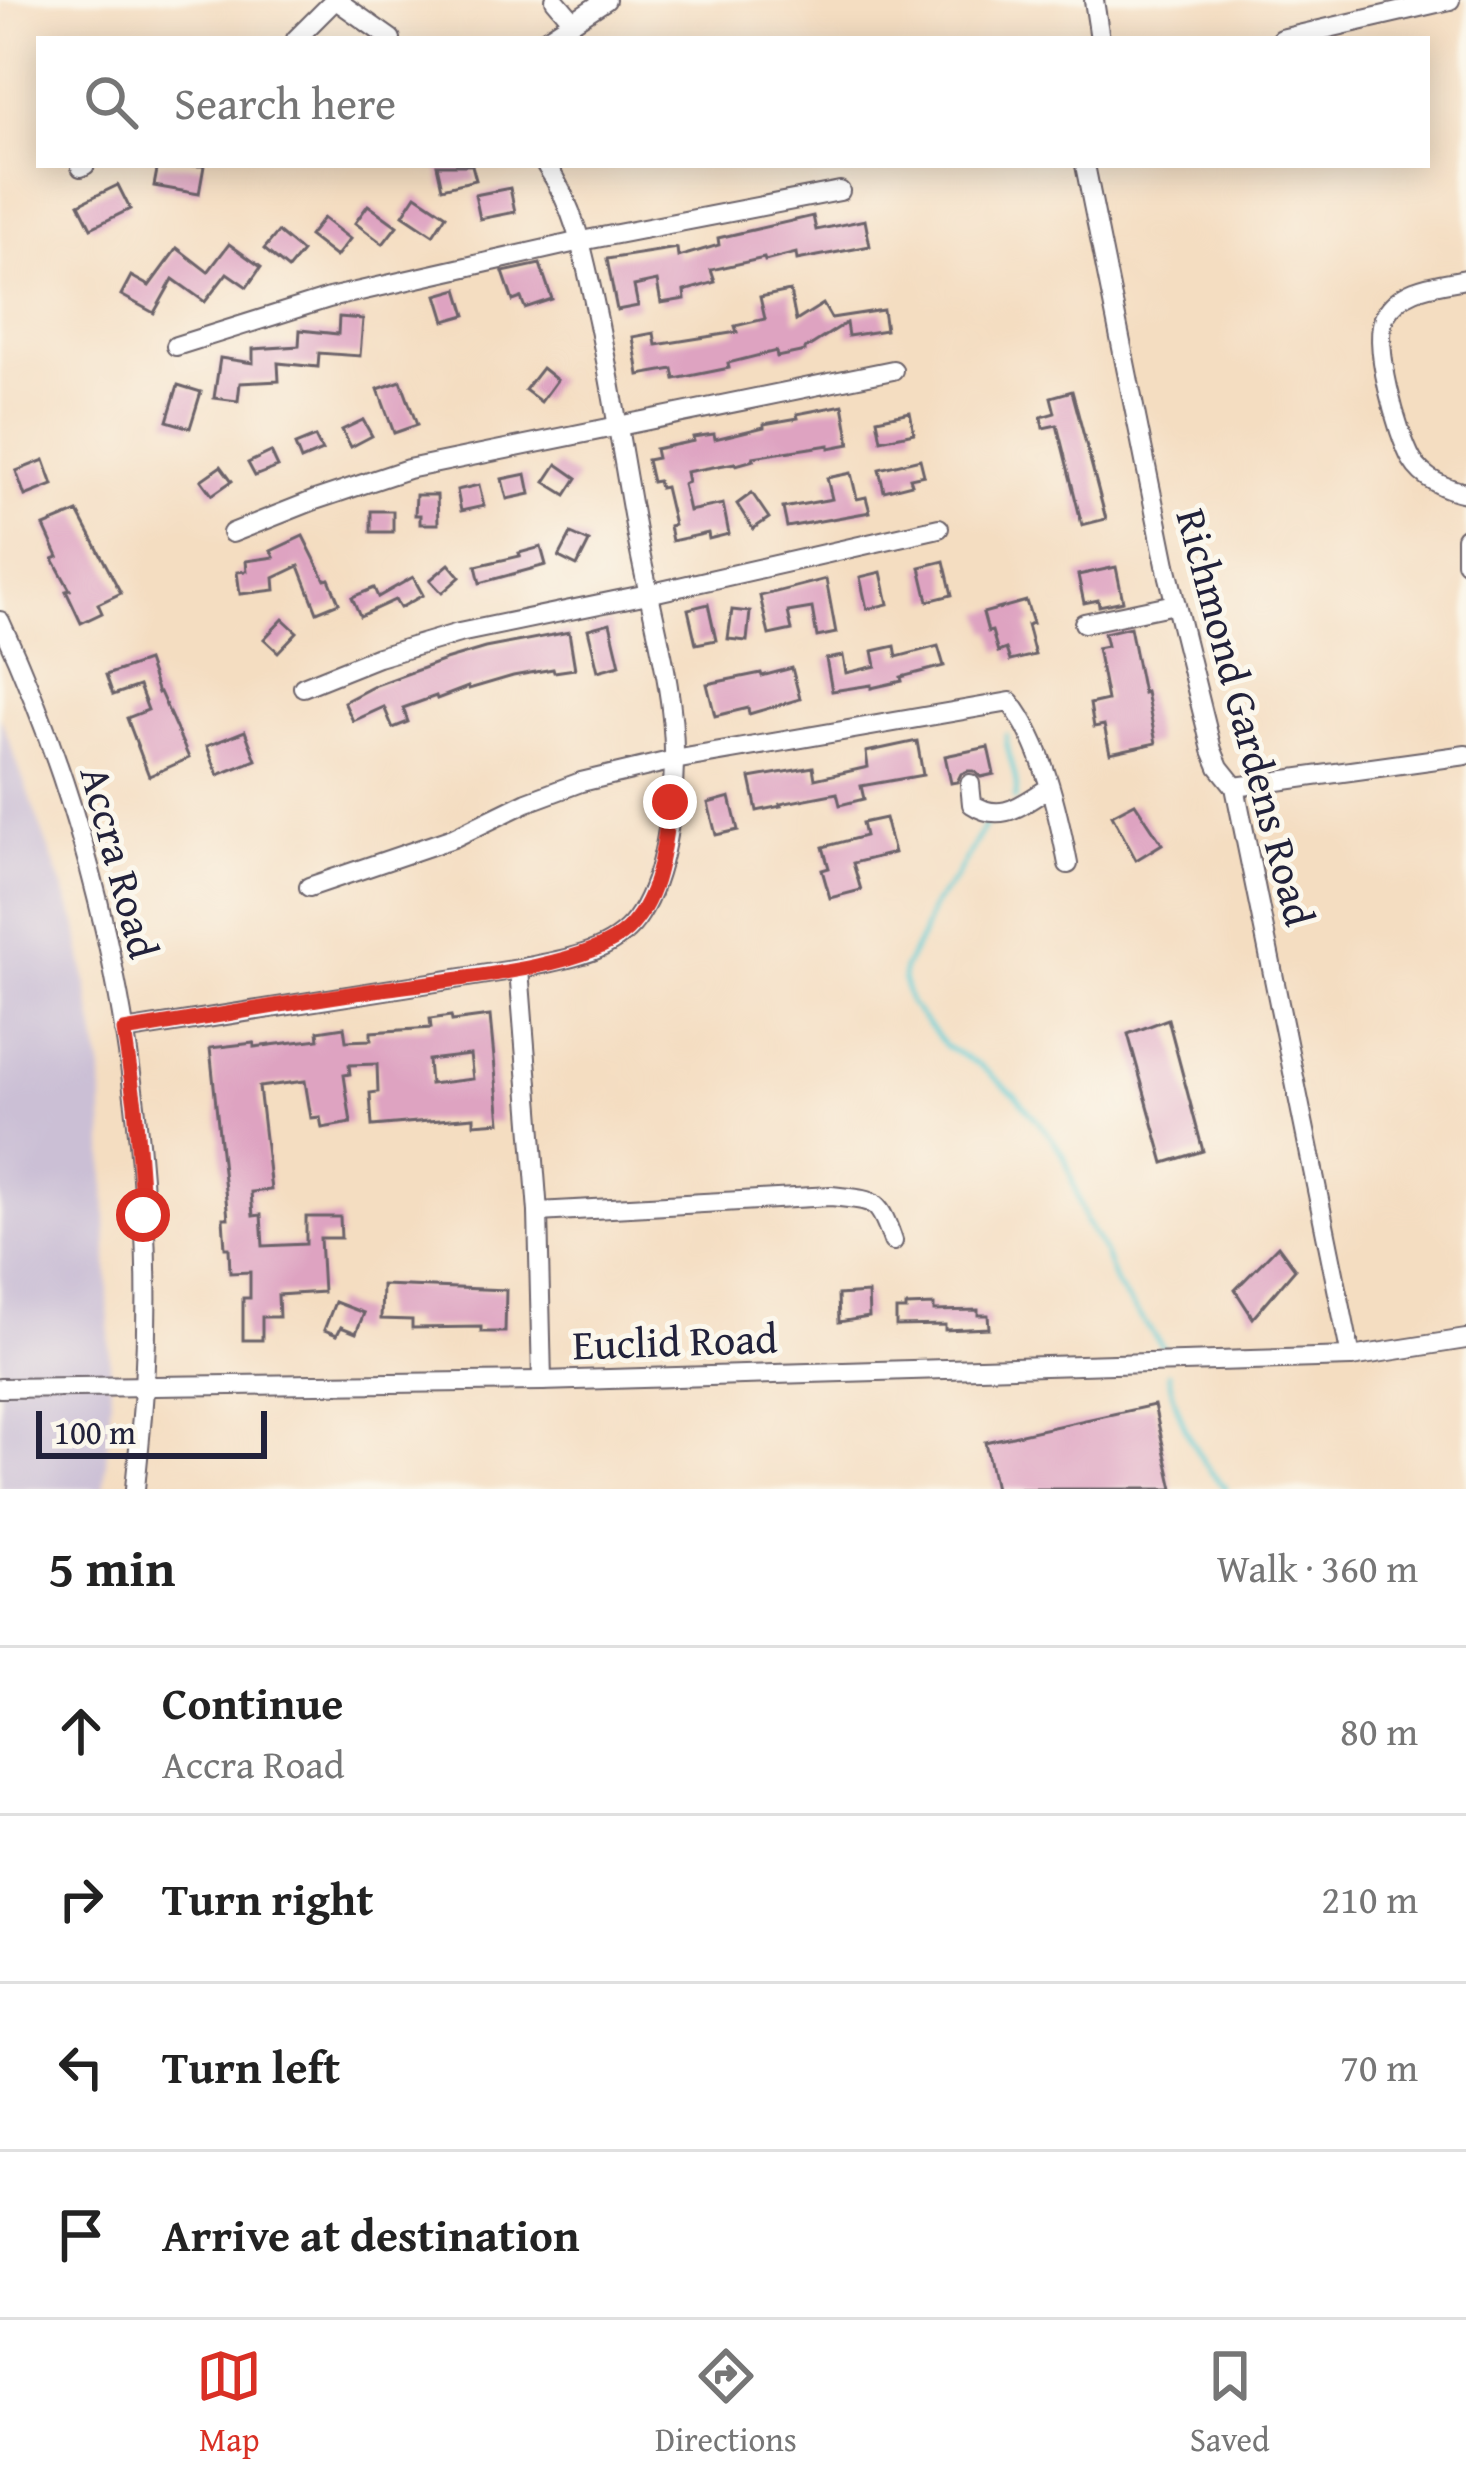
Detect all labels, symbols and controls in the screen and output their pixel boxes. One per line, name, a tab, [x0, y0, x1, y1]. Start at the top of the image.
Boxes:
search box	[36, 36, 1430, 168]
icon: search	[78, 69, 144, 135]
text: Search here	[174, 70, 396, 135]
street label: Richmond Gardens Road	[1161, 502, 1332, 933]
street label: Accra Road	[66, 759, 176, 965]
route end	[643, 775, 697, 829]
route start	[116, 1188, 170, 1242]
street label: Euclid Road	[571, 1306, 779, 1375]
scale bar	[36, 1405, 267, 1458]
text: 100 m	[54, 1408, 136, 1456]
text: 5 min	[48, 1530, 175, 1605]
text: Walk · 360 m	[1217, 1539, 1418, 1596]
text: Continue	[162, 1670, 343, 1735]
icon: ahead	[48, 1698, 114, 1764]
text: 80 m	[1340, 1702, 1418, 1759]
text: Accra Road	[162, 1735, 345, 1792]
icon: right	[48, 1866, 114, 1932]
text: Turn right	[162, 1866, 374, 1931]
text: 210 m	[1321, 1870, 1418, 1927]
icon: left	[48, 2034, 114, 2100]
text: Turn left	[162, 2034, 340, 2099]
text: 70 m	[1340, 2038, 1418, 2095]
icon: arrive	[48, 2202, 114, 2268]
text: Arrive at destination	[162, 2202, 580, 2267]
tab: Map	[196, 2343, 262, 2463]
tab: Directions	[655, 2343, 797, 2463]
tab: Saved	[1190, 2343, 1270, 2463]

